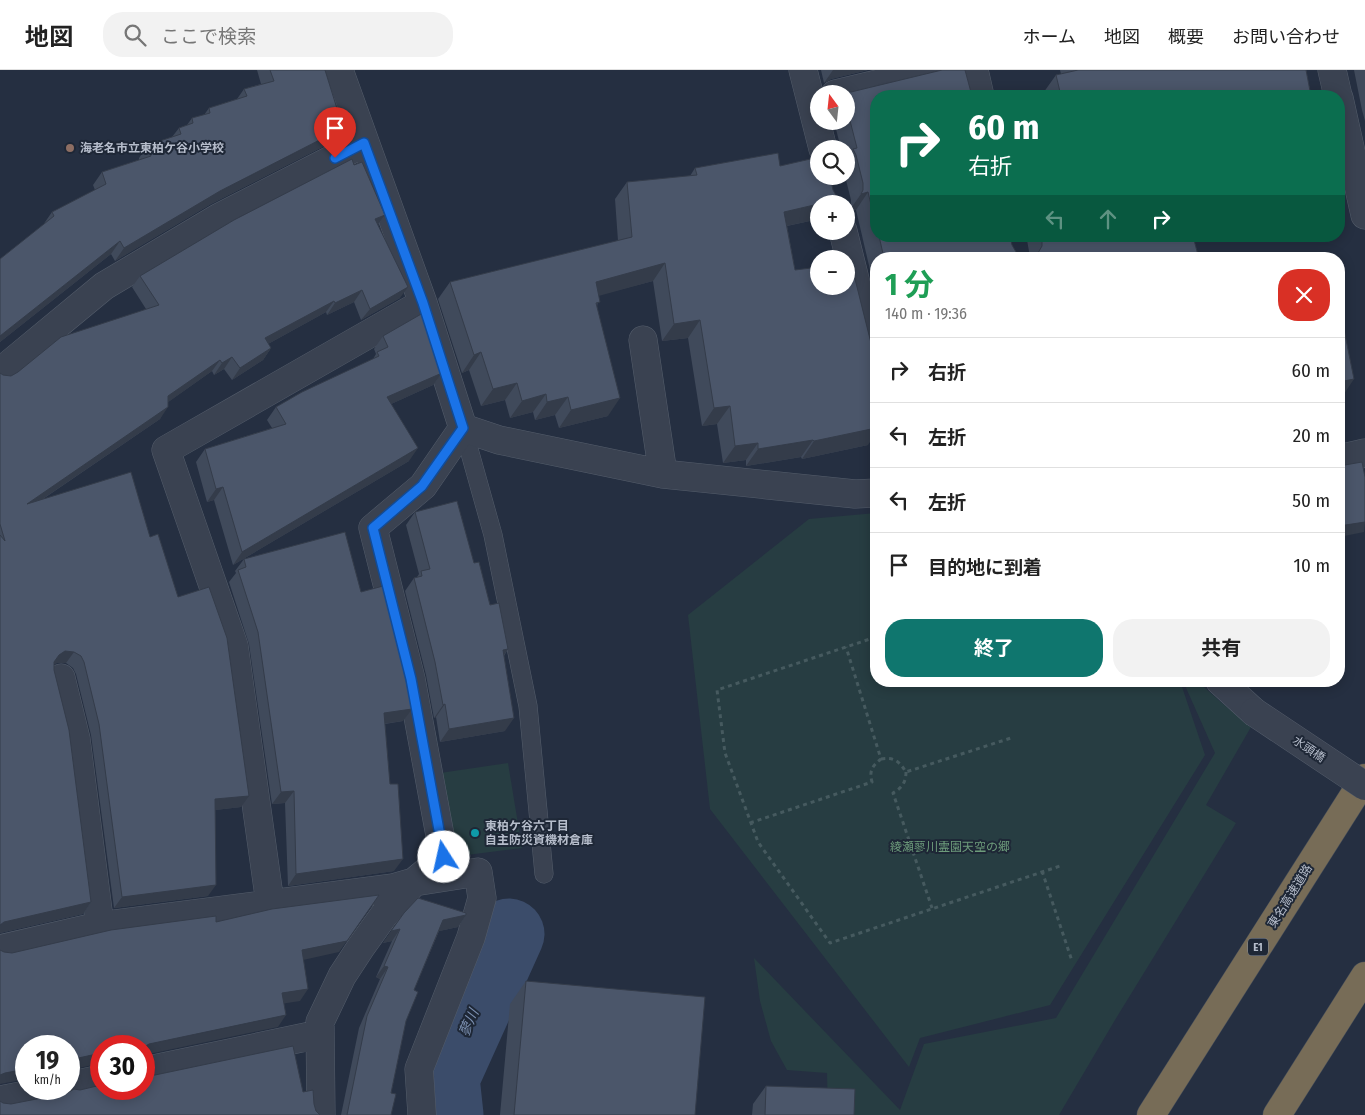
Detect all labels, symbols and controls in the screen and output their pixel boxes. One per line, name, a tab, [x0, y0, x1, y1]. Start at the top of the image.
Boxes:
search box	[103, 12, 453, 57]
icon: search	[121, 21, 149, 49]
text: 地図	[25, 23, 73, 51]
text: ここで検索	[161, 25, 256, 48]
text: ホーム	[1023, 26, 1076, 48]
text: 地図	[1104, 26, 1140, 48]
text: 概要	[1168, 26, 1204, 48]
text: お問い合わせ	[1232, 26, 1340, 48]
north arrow	[810, 85, 855, 130]
map controls	[810, 85, 855, 295]
text: 60 m	[968, 106, 1039, 148]
pin	[314, 107, 356, 158]
icon: right	[885, 110, 950, 175]
icon: arrive	[321, 114, 349, 142]
button: search	[810, 140, 855, 185]
place label: 海老名市立東柏ケ谷小学校	[80, 141, 224, 155]
marker: 海老名市立東柏ケ谷小学校	[64, 142, 76, 154]
text: 右折	[968, 153, 1012, 180]
button: +	[810, 195, 855, 240]
icon: left	[1041, 205, 1069, 233]
icon: ahead	[1094, 205, 1122, 233]
icon: right	[1147, 205, 1175, 233]
button: −	[810, 250, 855, 295]
text: 1 分	[885, 267, 934, 303]
button: close	[1278, 269, 1330, 321]
text: 140 m · 19:36	[885, 304, 967, 323]
icon: right	[885, 356, 913, 384]
text: 60 m	[1292, 359, 1330, 382]
text: 右折	[928, 361, 966, 384]
icon: left	[885, 421, 913, 449]
text: 20 m	[1293, 424, 1330, 447]
text: 左折	[928, 426, 966, 449]
icon: left	[885, 486, 913, 514]
text: 50 m	[1292, 489, 1330, 512]
text: 左折	[928, 491, 966, 514]
icon: arrive	[885, 551, 913, 579]
text: 10 m	[1294, 554, 1330, 577]
text: 目的地に到着	[928, 556, 1042, 579]
button: 終了	[885, 619, 1103, 677]
button: 共有	[1113, 619, 1330, 677]
street label: 水頭橋	[1290, 733, 1328, 765]
place label: 東柏ケ谷六丁目 自主防災資機材倉庫	[485, 819, 593, 847]
marker: 東柏ケ谷六丁目 自主防災資機材倉庫	[469, 827, 481, 839]
position arrow	[417, 830, 469, 882]
park label: 綾瀬蓼川霊園天空の郷	[890, 840, 1010, 854]
street label: 東名高速道路	[1265, 862, 1315, 930]
road number: E1	[1248, 939, 1268, 956]
water label: 蓼川	[456, 1005, 483, 1039]
speed limit sign: 30	[90, 1035, 155, 1100]
text: 19	[36, 1046, 59, 1076]
text: km/h	[34, 1073, 61, 1087]

